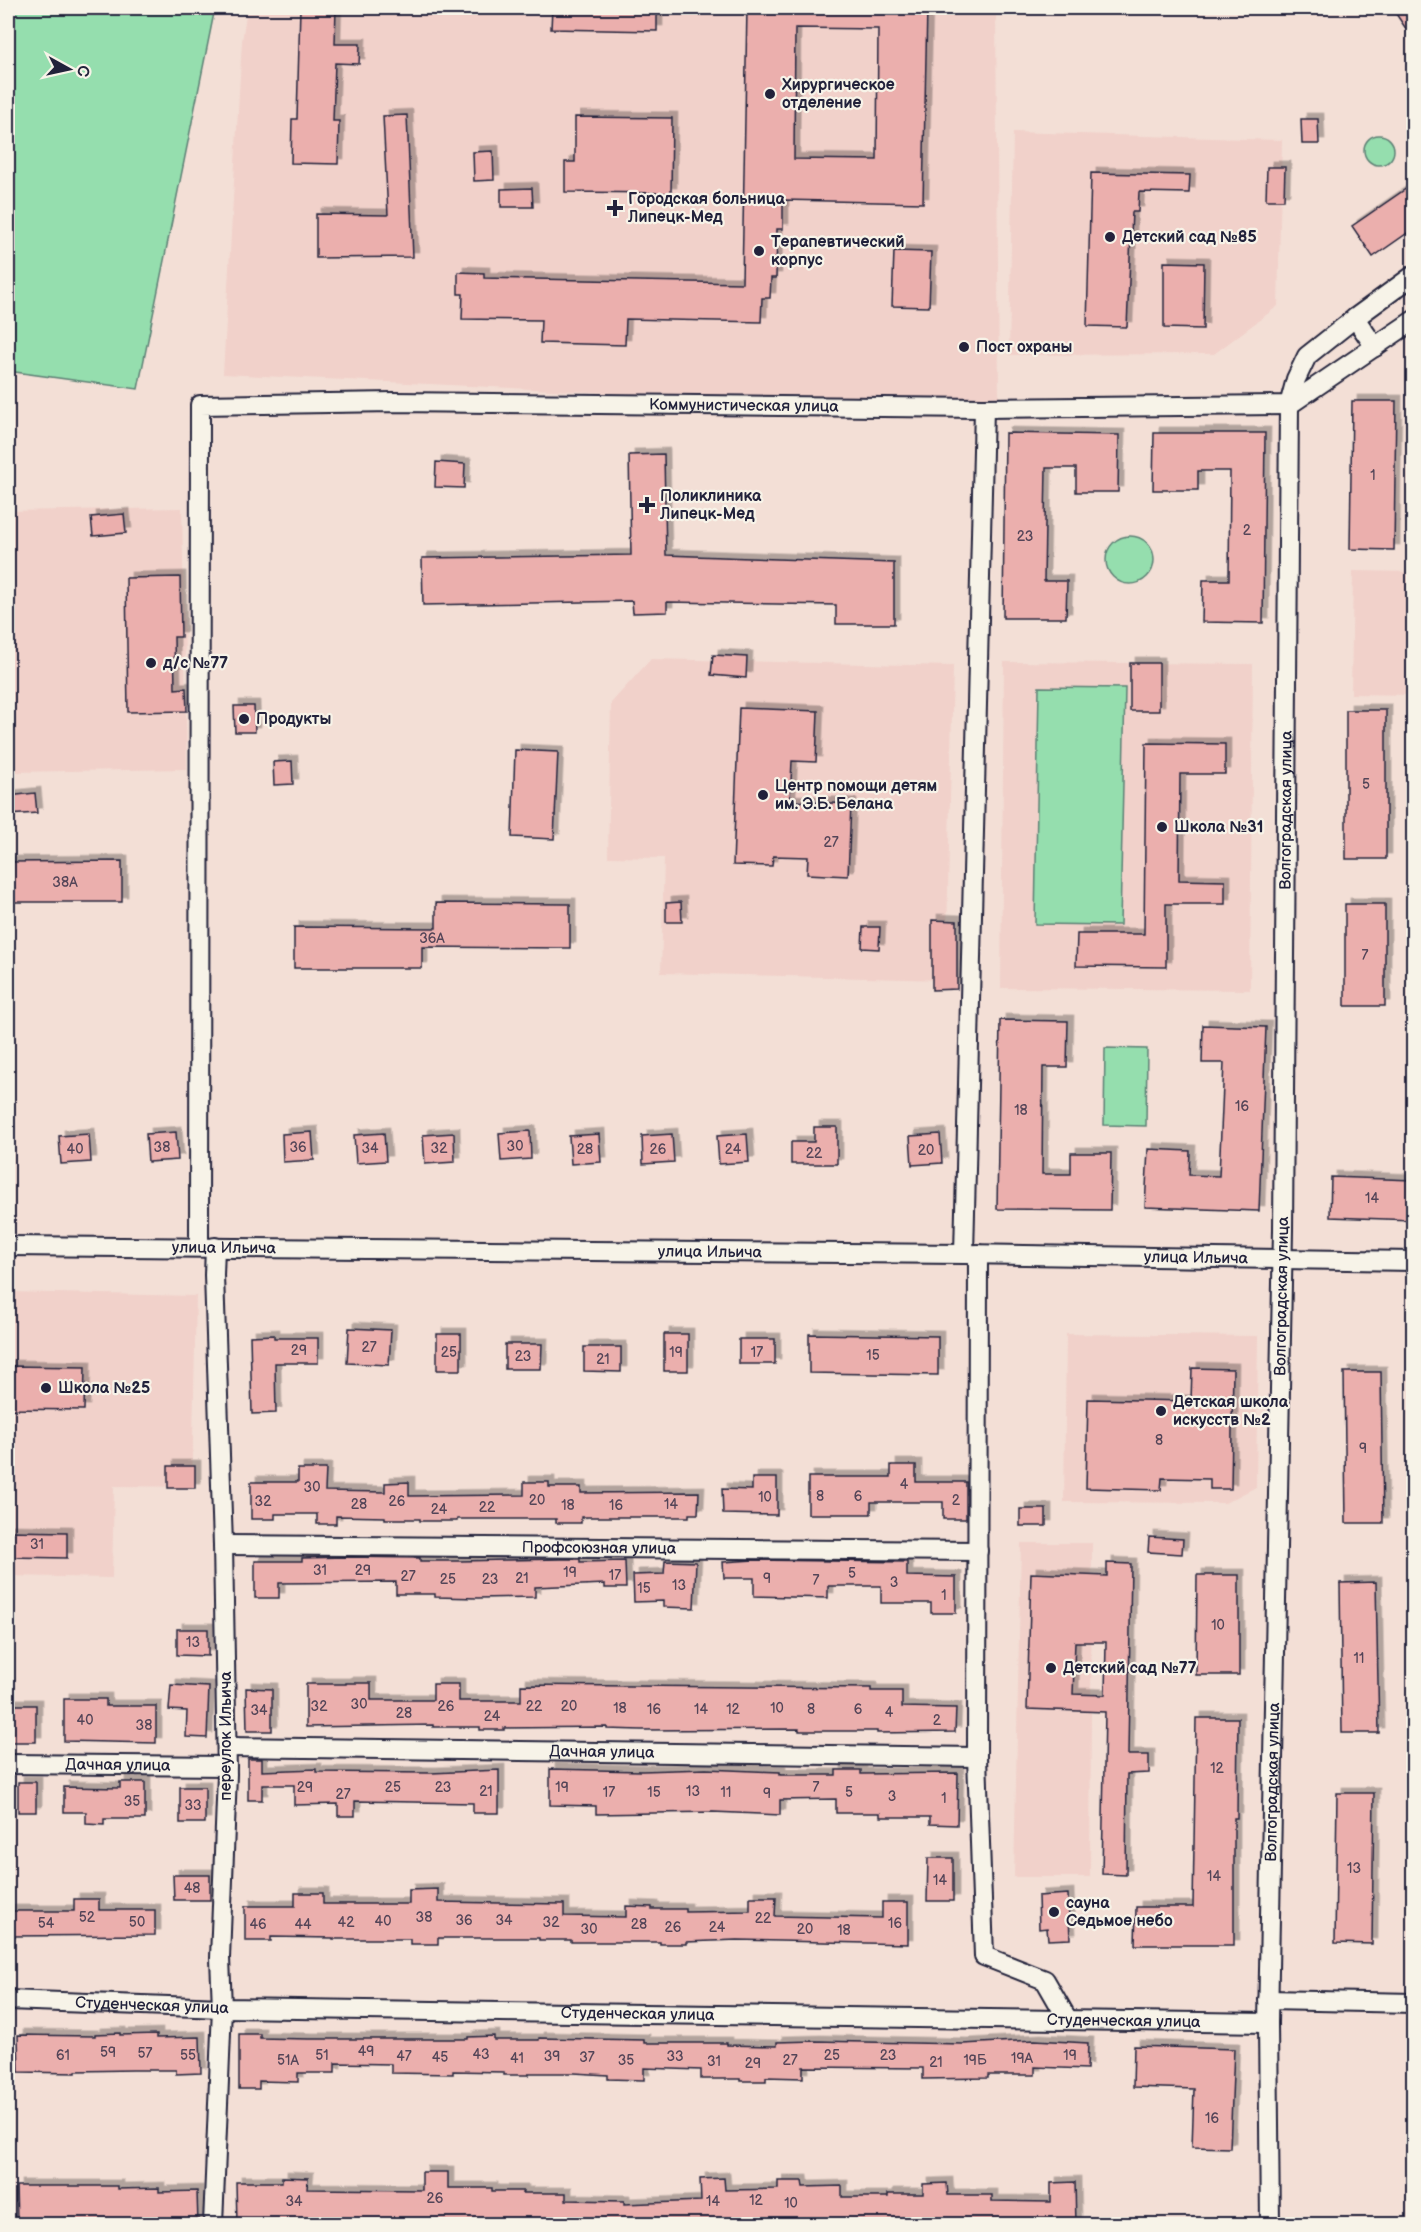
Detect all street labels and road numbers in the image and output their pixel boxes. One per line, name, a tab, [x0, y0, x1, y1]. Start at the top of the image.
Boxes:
street label: Коммунистическая улица	[649, 395, 839, 416]
street label: Волгоградская улица	[1276, 730, 1296, 890]
street label: Волгоградская улица	[1271, 1216, 1293, 1376]
street label: улица Ильича	[172, 1238, 277, 1258]
street label: улица Ильича	[658, 1242, 763, 1262]
street label: улица Ильича	[1144, 1247, 1249, 1268]
street label: Профсоюзная улица	[522, 1538, 677, 1558]
street label: переулок Ильича	[217, 1671, 236, 1801]
street label: Волгоградская улица	[1262, 1702, 1284, 1862]
street label: Дачная улица	[549, 1742, 655, 1762]
street label: Дачная улица	[65, 1755, 171, 1775]
street label: Студенческая улица	[75, 1993, 229, 2018]
street label: Студенческая улица	[561, 2003, 715, 2025]
street label: Студенческая улица	[1047, 2010, 1201, 2032]

